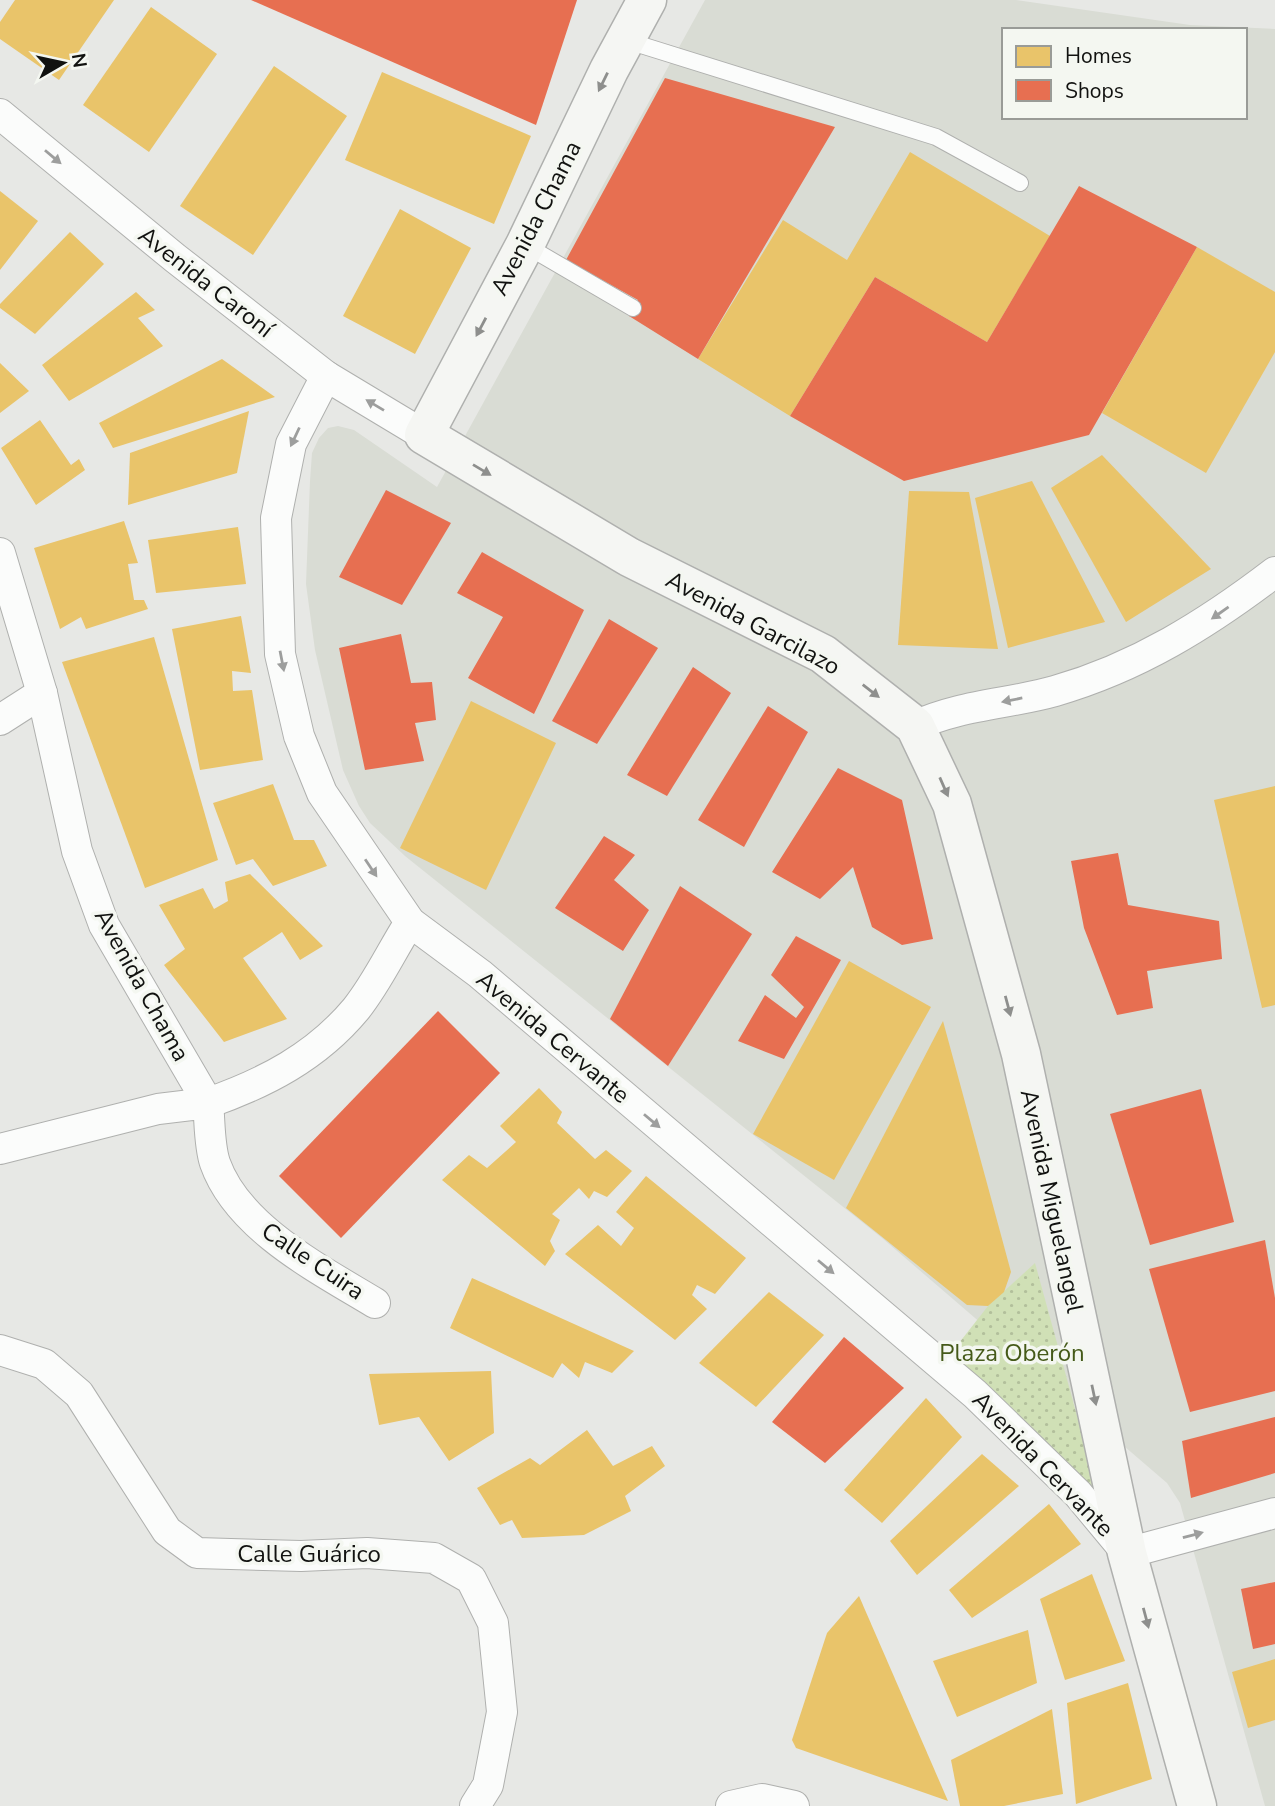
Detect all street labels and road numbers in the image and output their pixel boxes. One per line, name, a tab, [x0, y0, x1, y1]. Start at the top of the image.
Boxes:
street label: Avenida Chama	[483, 135, 589, 301]
street label: Avenida Caroní	[132, 219, 281, 346]
street label: Avenida Garcilazo	[660, 564, 846, 682]
street label: Avenida Chama	[87, 903, 197, 1067]
street label: Avenida Cervante	[470, 963, 636, 1111]
street label: Avenida Miguelangel	[1013, 1086, 1091, 1316]
street label: Calle Cuira	[255, 1215, 371, 1307]
street label: Avenida Cervante	[965, 1384, 1121, 1544]
street label: Calle Guárico	[237, 1538, 381, 1570]

